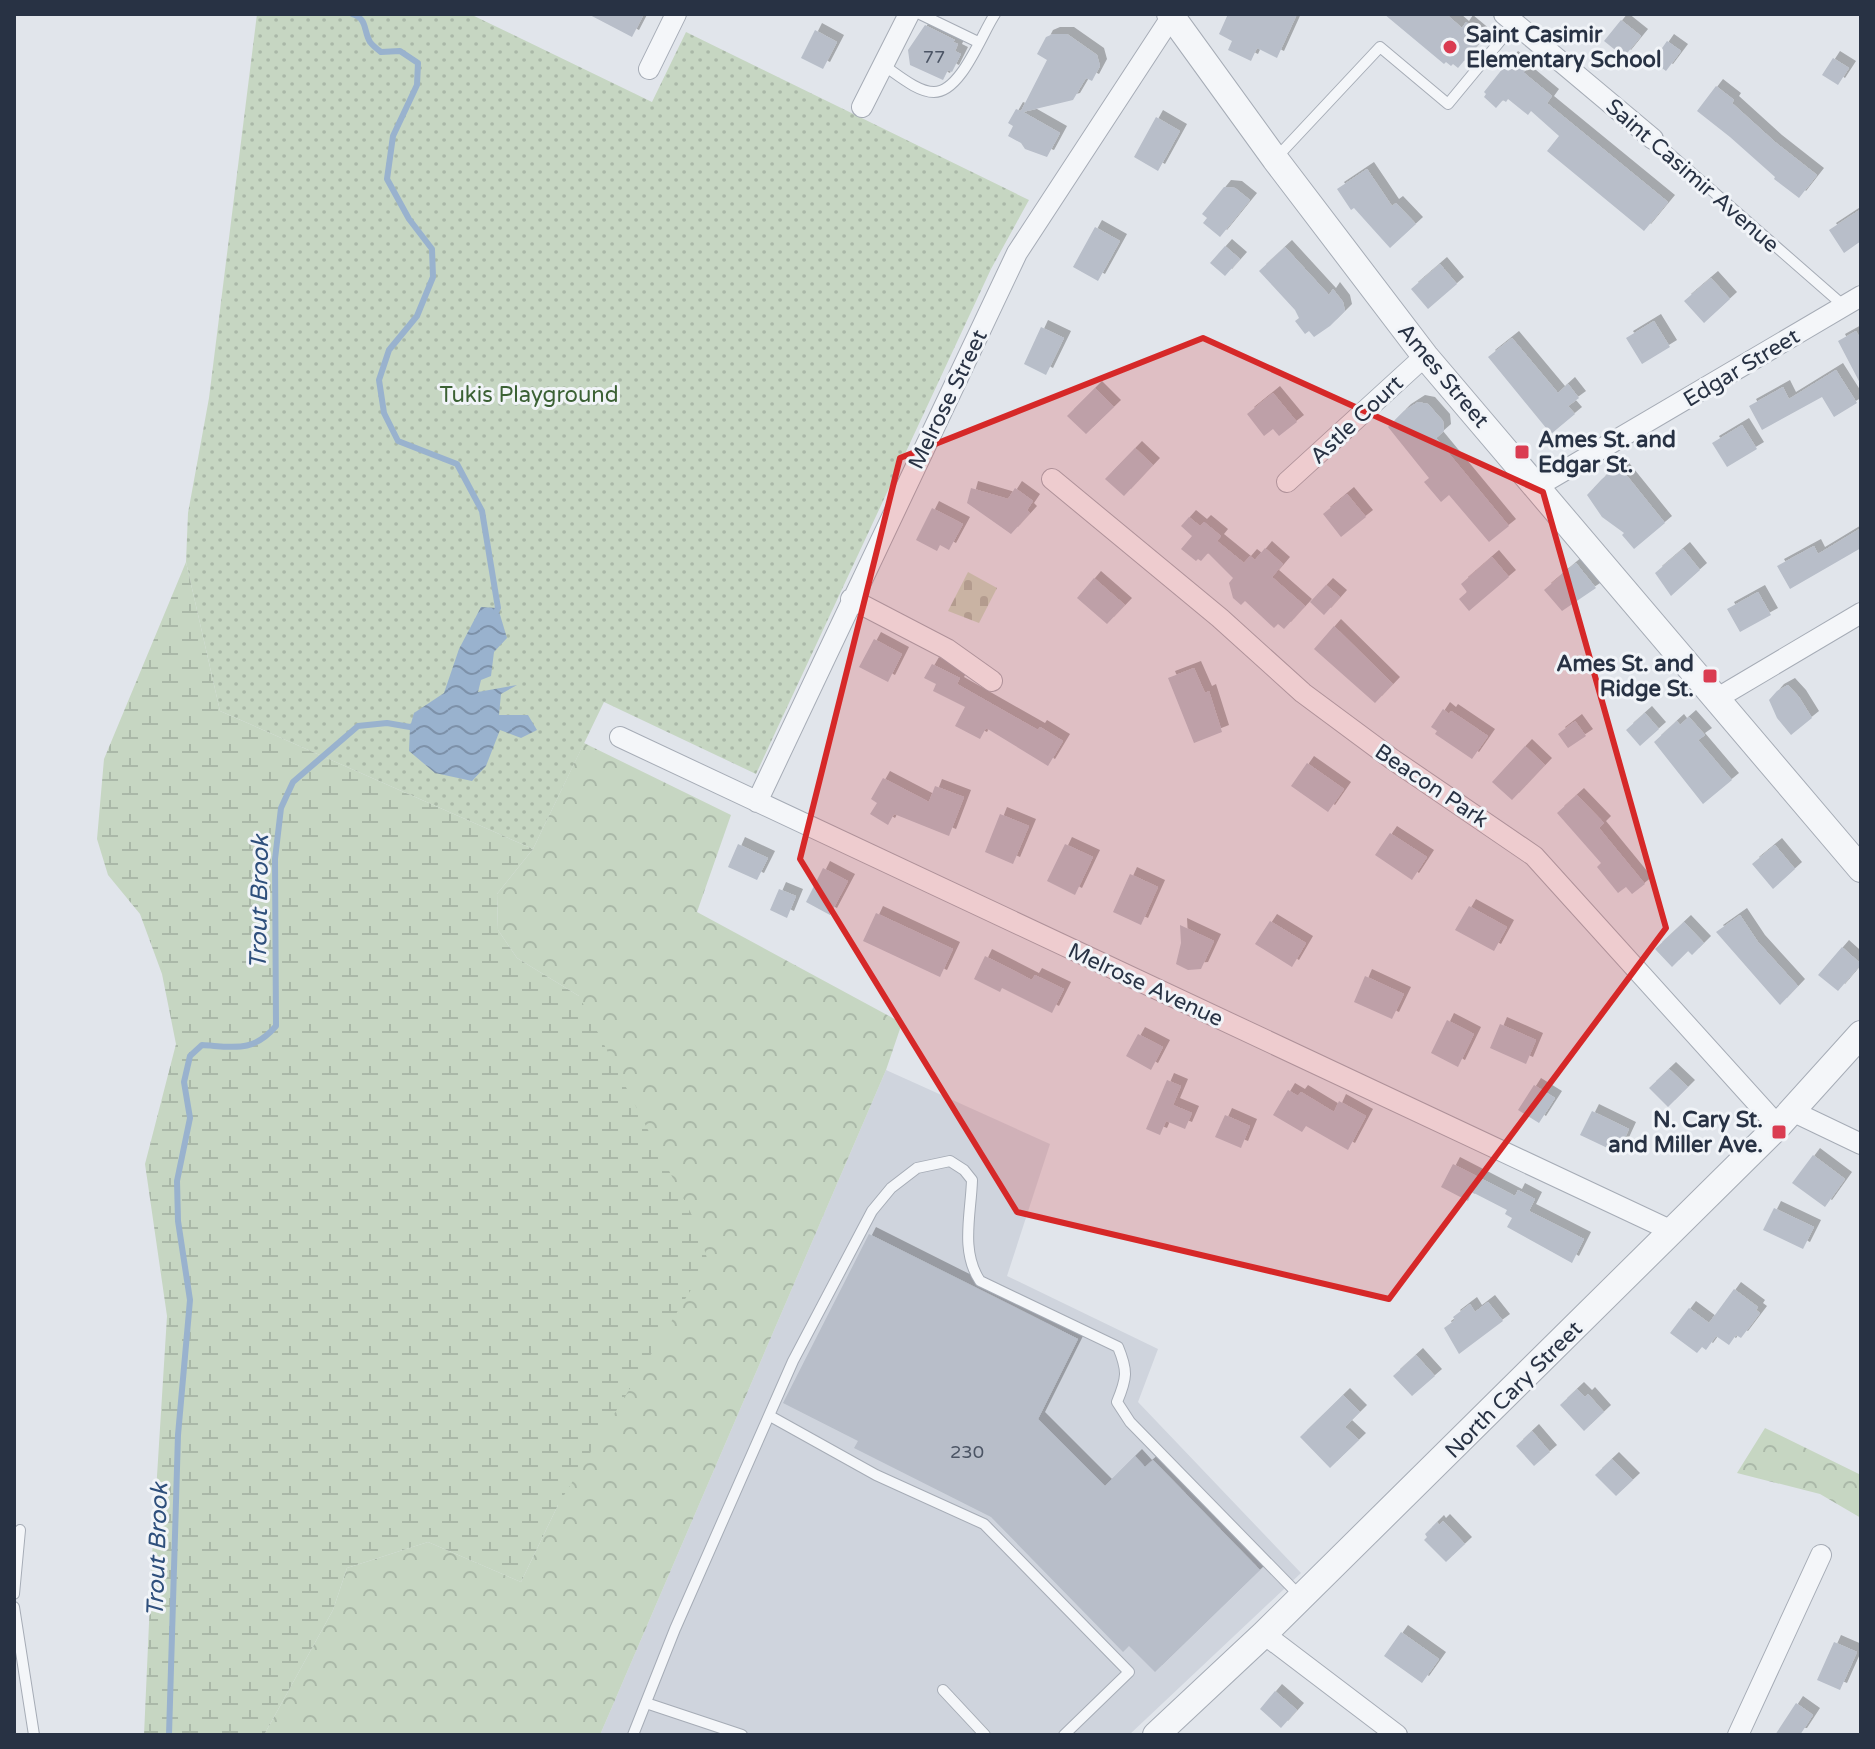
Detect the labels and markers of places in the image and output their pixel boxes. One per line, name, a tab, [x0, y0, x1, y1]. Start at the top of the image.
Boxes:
place label: Saint Casimir Elementary School	[1466, 22, 1661, 73]
marker: Saint Casimir Elementary School	[1441, 38, 1459, 56]
place label: Ames St. and Edgar St.	[1538, 427, 1676, 478]
marker: Ames St. and Edgar St.	[1513, 443, 1531, 461]
place label: Ames St. and Ridge St.	[1556, 651, 1694, 702]
marker: Ames St. and Ridge St.	[1701, 667, 1719, 685]
place label: N. Cary St. and Miller Ave.	[1608, 1107, 1763, 1158]
marker: N. Cary St. and Miller Ave.	[1770, 1123, 1788, 1141]

